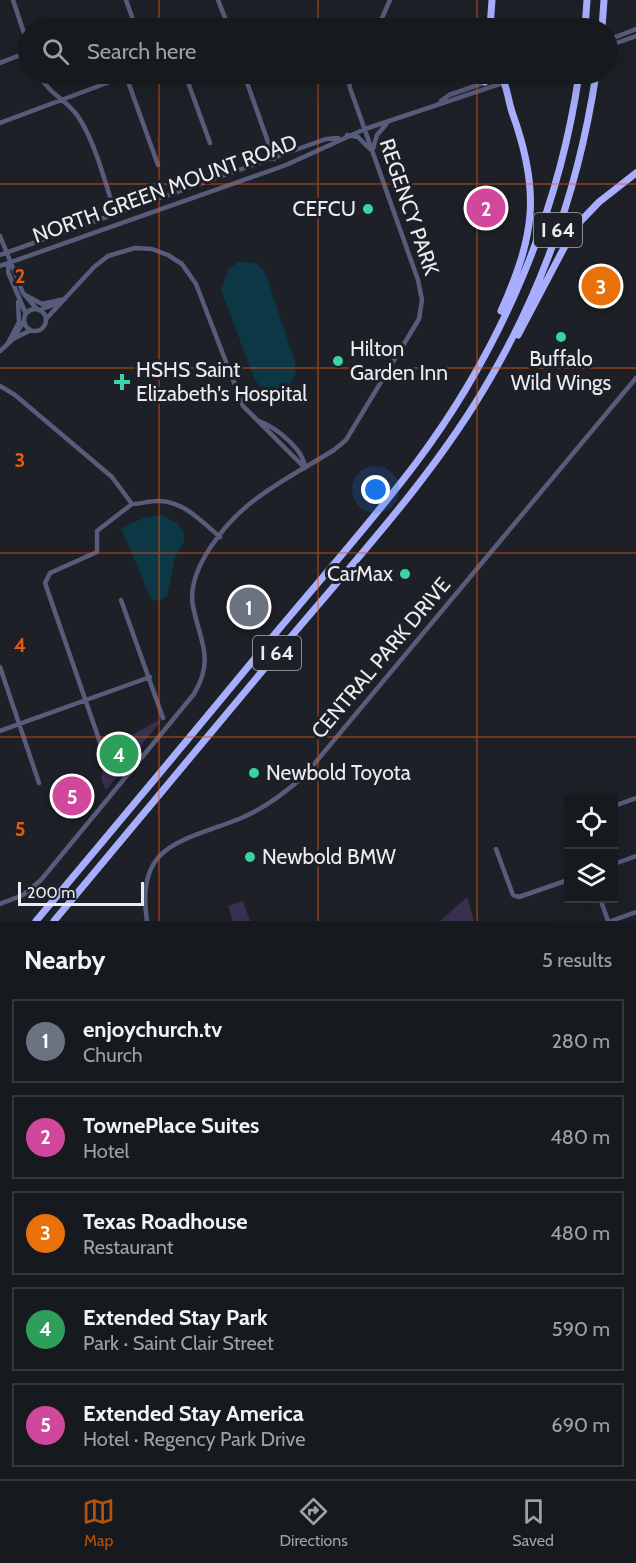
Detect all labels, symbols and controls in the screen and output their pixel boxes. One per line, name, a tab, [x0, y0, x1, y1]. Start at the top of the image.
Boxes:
search box	[18, 18, 618, 84]
icon: search	[39, 35, 72, 68]
text: Search here	[87, 38, 196, 65]
street label: NORTH GREEN MOUNT ROAD	[29, 129, 300, 248]
street label: REGENCY PARK	[374, 135, 445, 279]
pin: 2	[466, 186, 506, 230]
place label: CEFCU	[292, 196, 356, 221]
marker: CEFCU	[361, 202, 375, 216]
road number: I 64	[534, 213, 582, 247]
text: 2	[15, 264, 25, 288]
pin: 3	[582, 264, 620, 308]
marker: Buffalo Wild Wings	[554, 330, 568, 344]
place label: Hilton Garden Inn	[350, 336, 448, 385]
place label: Buffalo Wild Wings	[511, 346, 612, 395]
marker: Hilton Garden Inn	[331, 354, 345, 368]
place label: HSHS Saint Elizabeth's Hospital	[136, 357, 307, 406]
marker: HSHS Saint Elizabeth's Hospital	[113, 373, 131, 391]
text: 3	[15, 448, 25, 472]
your location	[361, 475, 390, 504]
place label: CarMax	[327, 561, 393, 586]
marker: CarMax	[398, 567, 412, 581]
street label: CENTRAL PARK DRIVE	[306, 572, 455, 743]
pin: 1	[230, 584, 268, 630]
text: 4	[14, 633, 26, 657]
road number: I 64	[253, 636, 301, 670]
pin: 4	[100, 732, 138, 777]
place label: Newbold Toyota	[266, 760, 411, 785]
marker: Newbold Toyota	[247, 766, 261, 780]
pin: 5	[52, 774, 92, 818]
map controls	[564, 795, 618, 903]
button: locate	[564, 795, 618, 849]
text: 5	[15, 817, 25, 841]
place label: Newbold BMW	[262, 844, 396, 869]
button: layers	[564, 849, 618, 903]
marker: Newbold BMW	[243, 850, 257, 864]
scale bar	[18, 879, 144, 906]
text: 200 m	[27, 883, 75, 902]
text: Nearby	[24, 944, 105, 976]
text: 5 results	[542, 948, 612, 972]
text: enjoychurch.tv	[83, 1016, 222, 1043]
text: 1	[42, 1029, 49, 1053]
text: 280 m	[551, 1029, 610, 1053]
text: Church	[83, 1043, 143, 1067]
text: TownePlace Suites	[83, 1112, 259, 1139]
text: 2	[40, 1125, 51, 1149]
text: 480 m	[550, 1125, 610, 1149]
text: Hotel	[83, 1139, 129, 1163]
text: Texas Roadhouse	[83, 1208, 248, 1235]
text: 3	[40, 1221, 51, 1245]
text: 480 m	[550, 1221, 610, 1245]
text: Restaurant	[83, 1235, 174, 1259]
text: Extended Stay Park	[83, 1304, 268, 1331]
text: 4	[39, 1317, 52, 1341]
text: 590 m	[552, 1317, 610, 1341]
text: Park · Saint Clair Street	[83, 1331, 274, 1355]
text: Extended Stay America	[83, 1400, 304, 1427]
text: 5	[40, 1413, 51, 1437]
text: 690 m	[551, 1413, 610, 1437]
text: Hotel · Regency Park Drive	[83, 1427, 305, 1451]
tab: Map	[82, 1495, 115, 1550]
tab: Directions	[280, 1495, 348, 1550]
tab: Saved	[512, 1495, 554, 1550]

